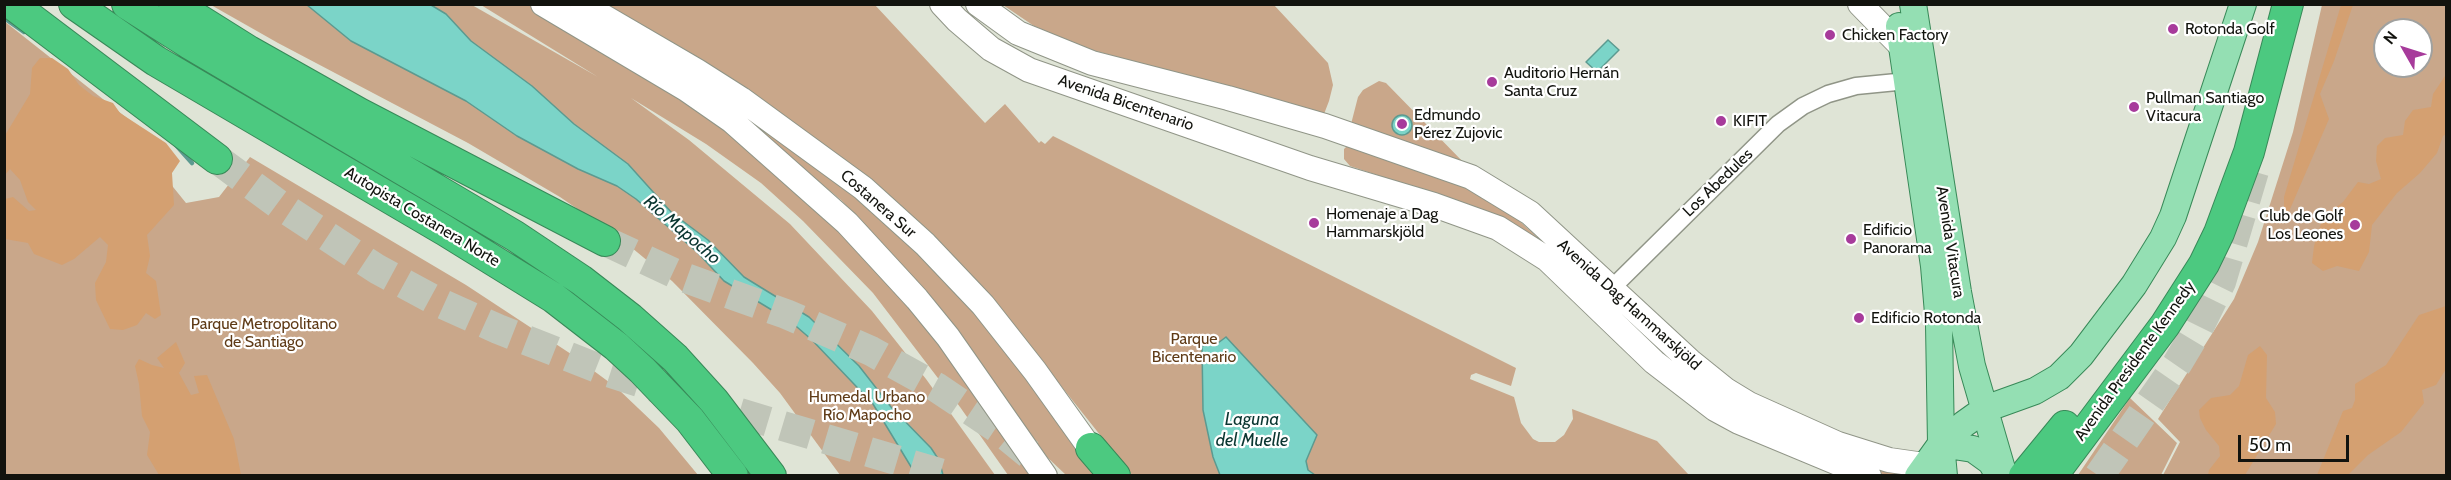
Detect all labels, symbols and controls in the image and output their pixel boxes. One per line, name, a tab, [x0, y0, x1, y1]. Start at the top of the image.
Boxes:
north arrow	[2373, 18, 2433, 78]
place label: Rotonda Golf	[2185, 19, 2275, 39]
marker: Rotonda Golf	[2166, 22, 2180, 36]
place label: Chicken Factory	[1842, 25, 1948, 45]
text: N	[2379, 27, 2401, 48]
marker: Chicken Factory	[1823, 28, 1837, 42]
place label: Auditorio Hernán Santa Cruz	[1504, 63, 1619, 101]
street label: Avenida Bicentenario	[1056, 71, 1196, 135]
marker: Auditorio Hernán Santa Cruz	[1485, 75, 1499, 89]
place label: Pullman Santiago Vitacura	[2146, 88, 2264, 126]
marker: Pullman Santiago Vitacura	[2127, 100, 2141, 114]
place label: Edmundo Pérez Zujovic	[1414, 105, 1503, 143]
place label: KIFIT	[1733, 111, 1767, 131]
marker: KIFIT	[1714, 114, 1728, 128]
marker: Edmundo Pérez Zujovic	[1395, 117, 1409, 131]
street label: Los Abedules	[1679, 145, 1757, 221]
street label: Autopista Costanera Norte	[341, 163, 503, 271]
street label: Costanera Sur	[836, 166, 920, 242]
street label: Avenida Vitacura	[1932, 185, 1968, 299]
water label: Río Mapocho	[639, 191, 725, 269]
place label: Homenaje a Dag Hammarskjöld	[1326, 204, 1438, 242]
place label: Club de Golf Los Leones	[2259, 206, 2343, 244]
marker: Homenaje a Dag Hammarskjöld	[1307, 216, 1321, 230]
marker: Club de Golf Los Leones	[2348, 218, 2362, 232]
place label: Edificio Panorama	[1863, 220, 1932, 258]
marker: Edificio Panorama	[1844, 232, 1858, 246]
street label: Avenida Dag Hammarskjöld	[1553, 235, 1705, 375]
street label: Avenida Presidente Kennedy	[2071, 277, 2199, 445]
place label: Edificio Rotonda	[1871, 308, 1981, 328]
marker: Edificio Rotonda	[1852, 311, 1866, 325]
park label: Parque Metropolitano de Santiago	[191, 314, 337, 352]
park label: Parque Bicentenario	[1152, 329, 1236, 367]
park label: Humedal Urbano Río Mapocho	[809, 387, 925, 425]
water label: Laguna del Muelle	[1216, 409, 1288, 452]
scale bar	[2241, 423, 2352, 461]
text: 50 m	[2249, 434, 2291, 456]

